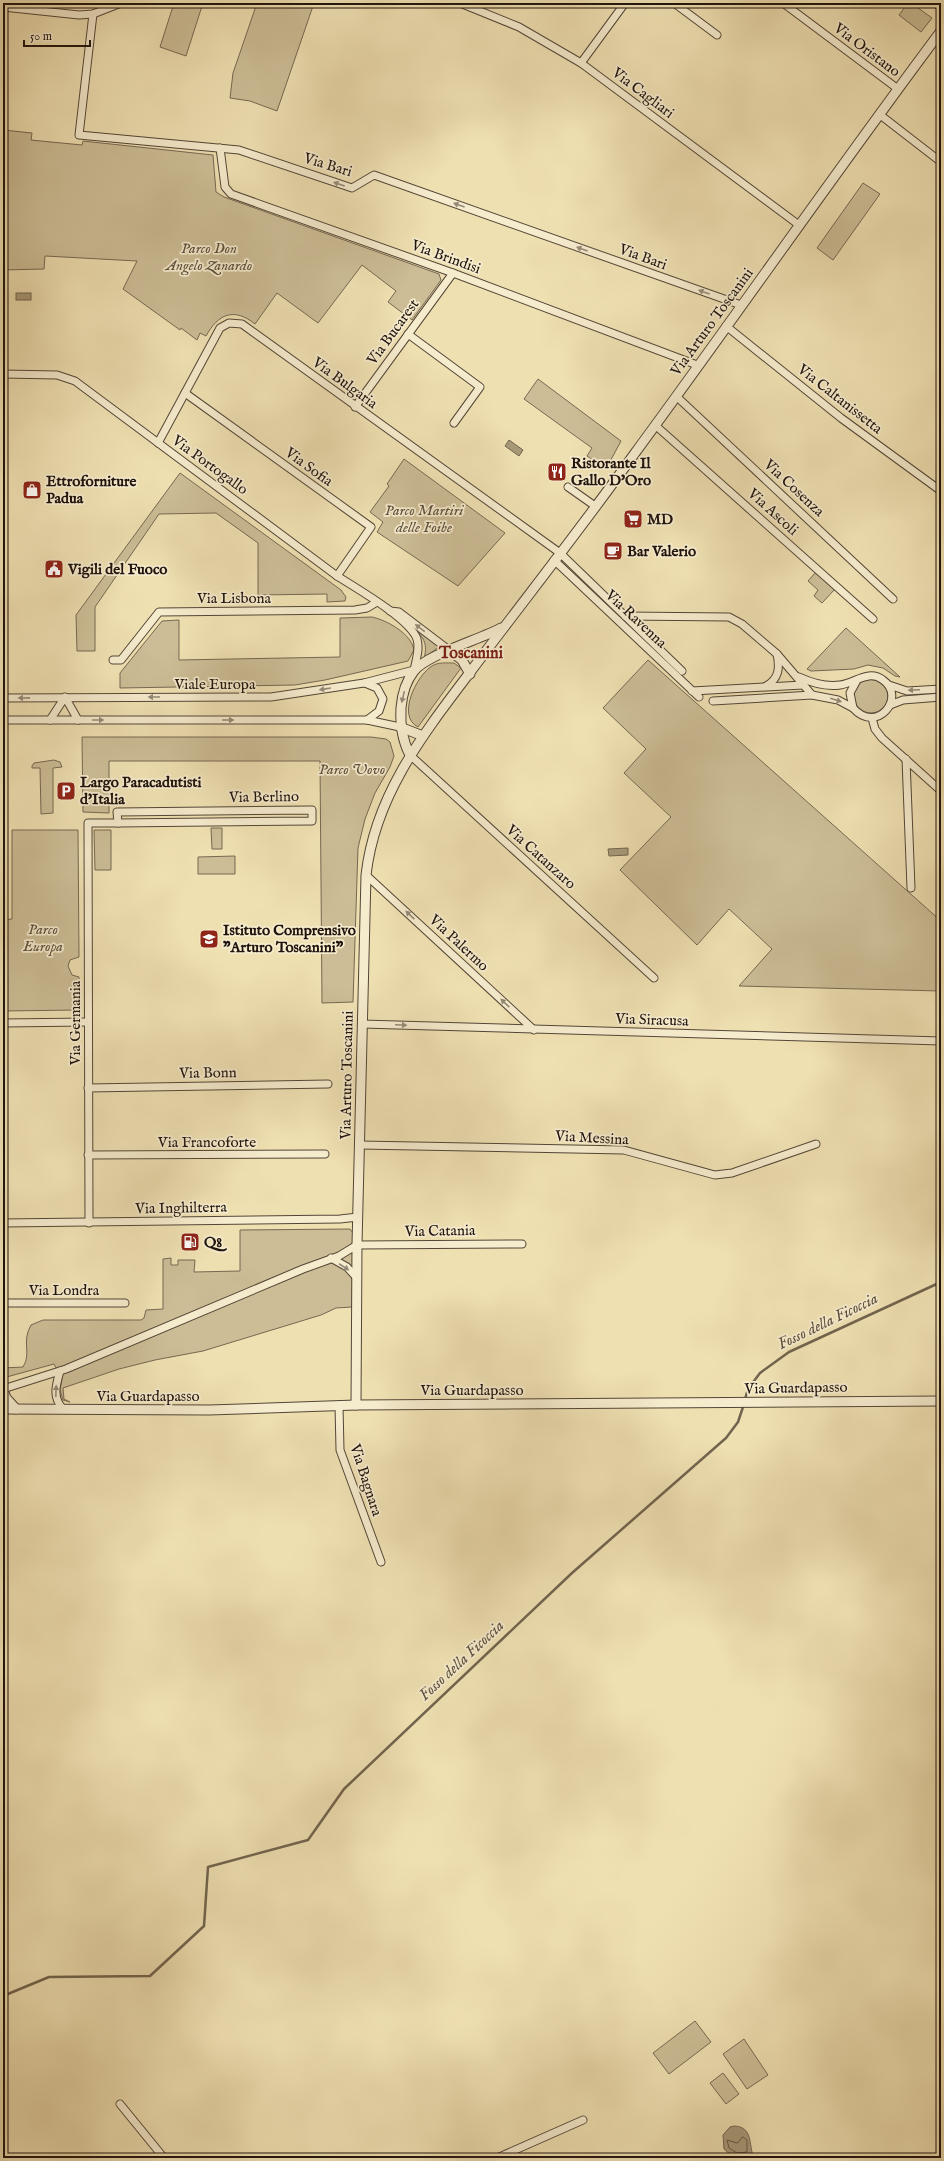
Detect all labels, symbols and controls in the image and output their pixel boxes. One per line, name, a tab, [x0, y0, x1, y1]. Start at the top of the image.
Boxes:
street label: Via Oristano	[829, 18, 904, 81]
scale bar	[24, 22, 90, 48]
text: 50 m	[30, 29, 52, 44]
street label: Via Cagliari	[607, 63, 678, 123]
street label: Via Bari	[301, 148, 354, 181]
one-way arrow	[333, 181, 345, 187]
one-way arrow	[453, 202, 465, 208]
street label: Via Brindisi	[408, 235, 483, 278]
park label: Parco Don Angelo Zanardo	[164, 239, 252, 276]
street label: Via Bari	[616, 239, 670, 274]
one-way arrow	[576, 246, 588, 252]
street label: Via Arturo Toscanini	[666, 264, 758, 381]
one-way arrow	[698, 289, 710, 295]
street label: Via Bucarest	[362, 295, 423, 370]
street label: Via Bulgaria	[308, 352, 382, 413]
street label: Via Caltanissetta	[793, 359, 887, 438]
street label: Via Portogallo	[167, 430, 252, 499]
street label: Via Sofia	[281, 443, 337, 491]
place label: Ristorante Il Gallo D'Oro	[571, 454, 651, 490]
street label: Via Cosenza	[759, 454, 829, 521]
restaurant icon: Ristorante Il Gallo D'Oro	[546, 461, 568, 483]
place label: Ettroforniture Padua	[46, 472, 137, 508]
shop icon: Ettroforniture Padua	[21, 479, 43, 501]
street label: Via Ascoli	[743, 484, 802, 540]
park label: Parco Martiri delle Foibe	[385, 501, 465, 537]
supermarket icon: MD	[622, 508, 644, 530]
place label: MD	[647, 510, 673, 529]
cafe icon: Bar Valerio	[602, 540, 624, 562]
place label: Bar Valerio	[627, 542, 696, 561]
public building icon: Vigili del Fuoco	[43, 558, 65, 580]
place label: Vigili del Fuoco	[67, 560, 167, 579]
street label: Via Ravenna	[601, 585, 671, 653]
street label: Via Lisbona	[196, 589, 272, 608]
one-way arrow	[415, 624, 426, 633]
district label: Toscanini	[438, 644, 504, 664]
street label: Viale Europa	[174, 675, 256, 694]
one-way arrow	[319, 686, 332, 692]
one-way arrow	[908, 687, 920, 694]
one-way arrow	[400, 691, 406, 703]
one-way arrow	[147, 694, 160, 700]
one-way arrow	[17, 695, 30, 701]
one-way arrow	[830, 697, 842, 703]
one-way arrow	[92, 717, 105, 723]
one-way arrow	[222, 717, 235, 723]
park label: Parco Uovo	[319, 760, 385, 779]
place label: Largo Paracadutisti d'Italia	[80, 773, 201, 809]
parking icon: Largo Paracadutisti d'Italia	[55, 780, 77, 802]
street label: Via Berlino	[228, 787, 299, 807]
street label: Via Catanzaro	[501, 820, 580, 893]
one-way arrow	[405, 910, 415, 920]
street label: Via Palermo	[424, 910, 493, 975]
park label: Parco Europa	[22, 920, 63, 956]
place label: Istituto Comprensivo "Arturo Toscanini"	[223, 921, 356, 957]
school or university icon: Istituto Comprensivo "Arturo Toscanini"	[198, 928, 220, 950]
street label: Via Germania	[66, 980, 85, 1066]
one-way arrow	[500, 999, 510, 1008]
street label: Via Siracusa	[614, 1009, 689, 1031]
street label: Via Arturo Toscanini	[336, 1010, 358, 1141]
one-way arrow	[395, 1022, 408, 1028]
street label: Via Bonn	[178, 1063, 237, 1083]
street label: Via Messina	[554, 1127, 630, 1149]
street label: Via Francoforte	[157, 1133, 256, 1152]
street label: Via Inghilterra	[134, 1198, 228, 1218]
street label: Via Catania	[403, 1221, 476, 1241]
fuel station icon: Q8	[179, 1231, 201, 1253]
place label: Q8	[204, 1233, 227, 1252]
one-way arrow	[339, 1263, 350, 1271]
street label: Via Londra	[28, 1281, 100, 1300]
water label: Fosso della Ficoccia	[775, 1289, 881, 1355]
street label: Via Guardapasso	[743, 1378, 848, 1398]
street label: Via Guardapasso	[420, 1381, 524, 1400]
one-way arrow	[53, 1384, 59, 1397]
street label: Via Guardapasso	[96, 1387, 200, 1406]
street label: Via Bagnara	[345, 1441, 387, 1519]
water label: Fosso della Ficoccia	[415, 1616, 509, 1706]

